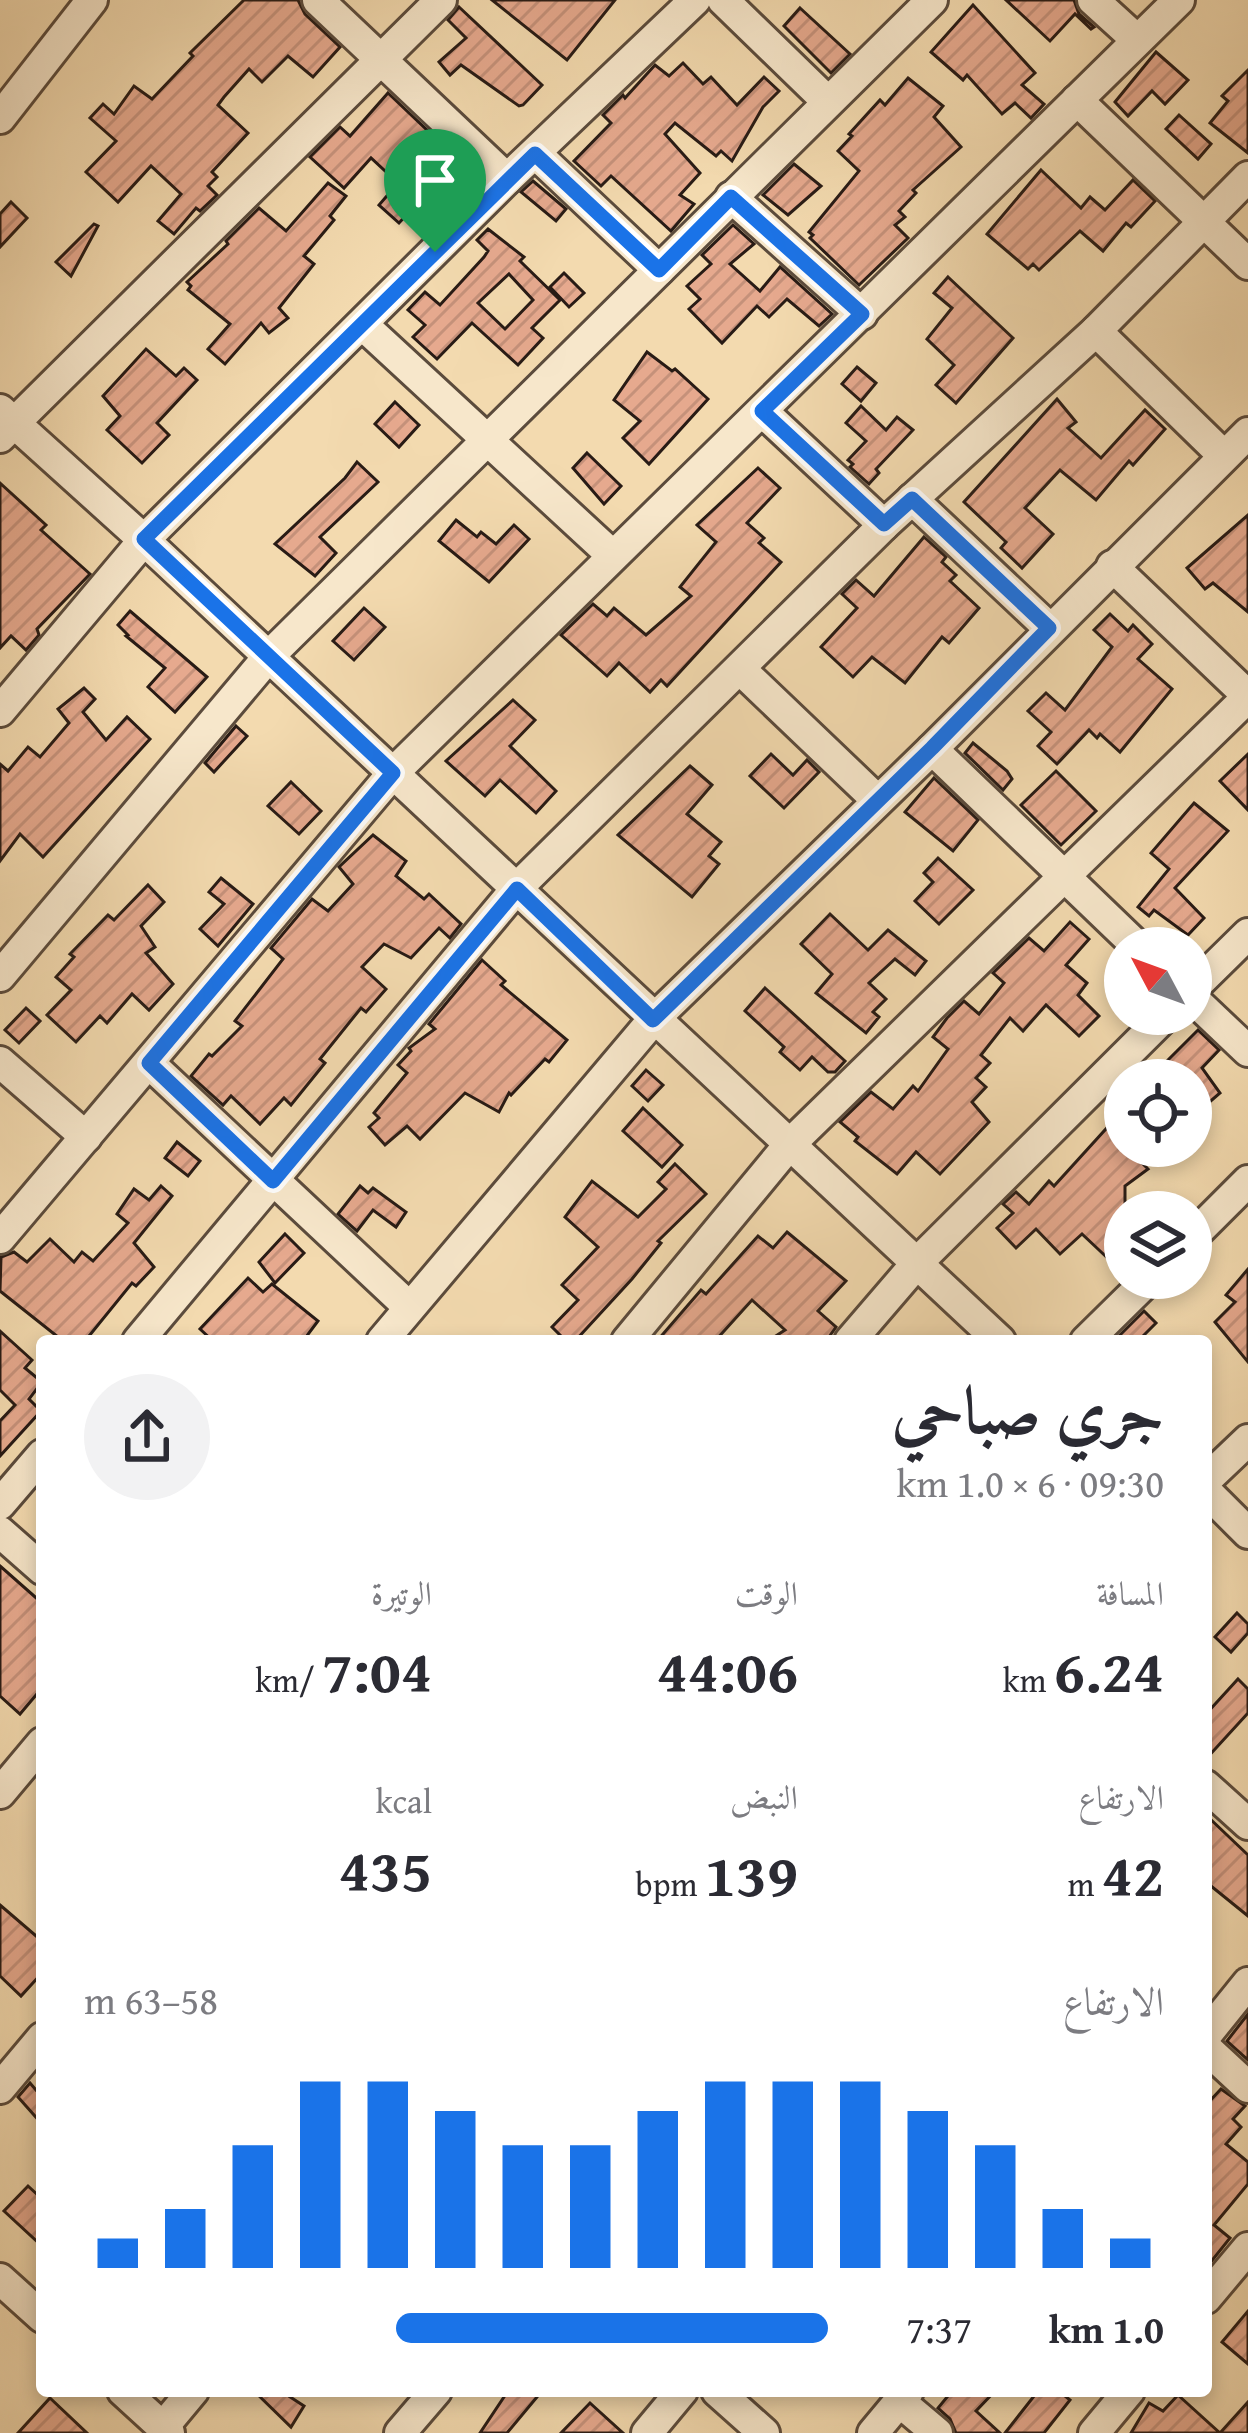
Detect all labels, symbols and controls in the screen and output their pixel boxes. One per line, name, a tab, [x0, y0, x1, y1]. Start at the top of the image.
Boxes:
pin	[384, 129, 486, 252]
icon: arrive	[402, 147, 468, 213]
north arrow	[1104, 927, 1212, 1035]
map controls	[1104, 927, 1212, 1299]
button: locate	[1104, 1059, 1212, 1167]
button: layers	[1104, 1191, 1212, 1299]
text: جري صباحي	[892, 1360, 1164, 1457]
button: share	[84, 1374, 210, 1500]
text: 09:30 · 6 × 1.0 km	[897, 1454, 1164, 1511]
text: الوتيرة	[371, 1569, 432, 1617]
text: الوقت	[735, 1569, 798, 1617]
text: المسافة	[1097, 1569, 1164, 1617]
text: 7:04	[322, 1626, 432, 1714]
text: 44:06	[657, 1626, 798, 1714]
text: 6.24	[1054, 1626, 1164, 1714]
text: /km	[255, 1656, 322, 1704]
text: km	[1003, 1656, 1054, 1704]
text: النبض	[730, 1773, 798, 1821]
text: الارتفاع	[1078, 1773, 1164, 1821]
text: kcal	[376, 1777, 432, 1825]
text: 435	[339, 1825, 432, 1913]
text: 139	[705, 1830, 798, 1918]
text: 42	[1102, 1830, 1164, 1918]
text: bpm	[636, 1860, 705, 1908]
text: m	[1068, 1860, 1102, 1908]
text: 58–63 m	[84, 1971, 218, 2028]
text: الارتفاع	[1063, 1972, 1164, 2029]
text: 7:37	[906, 2300, 972, 2357]
text: 1.0 km	[1048, 2300, 1164, 2357]

